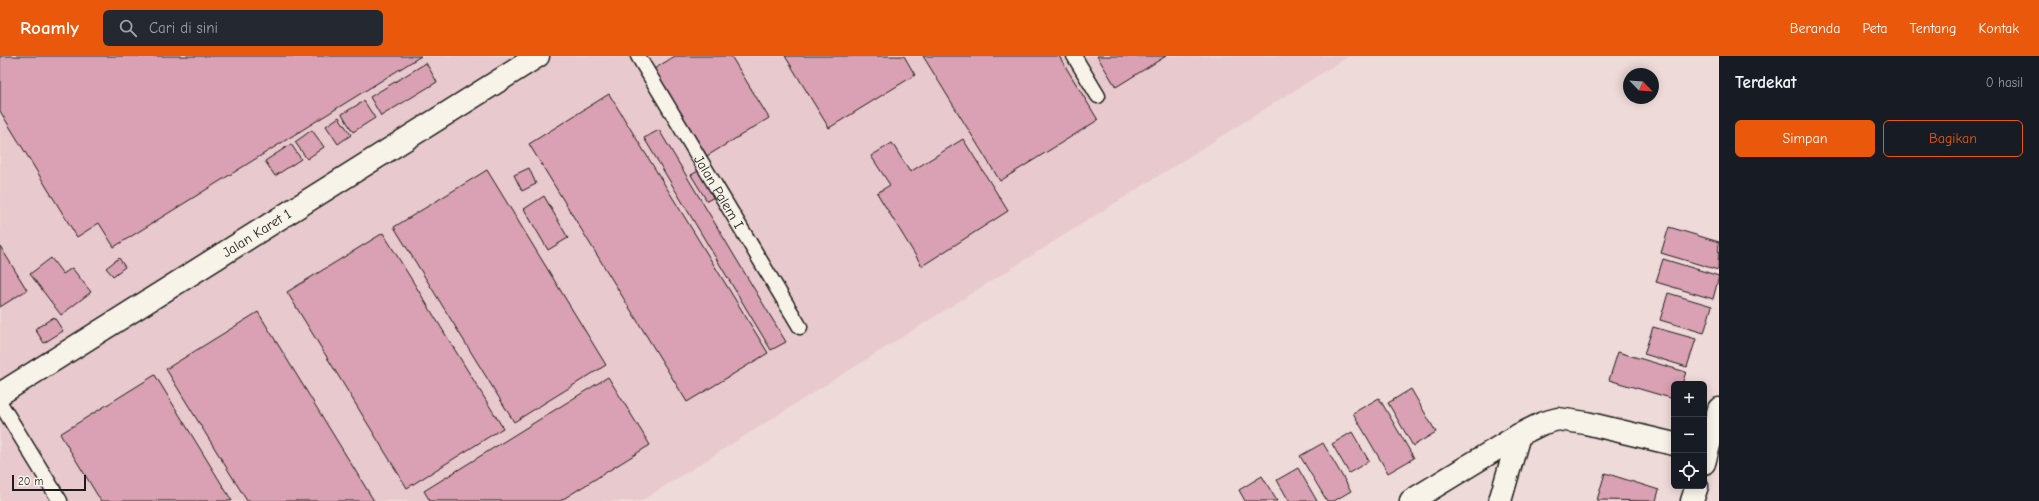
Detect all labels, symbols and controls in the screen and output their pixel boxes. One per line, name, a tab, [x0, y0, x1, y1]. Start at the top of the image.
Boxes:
search box	[103, 10, 383, 46]
text: Roamly	[20, 17, 79, 39]
icon: search	[117, 17, 139, 39]
text: Cari di sini	[149, 19, 218, 37]
text: Beranda	[1790, 20, 1840, 37]
text: Peta	[1862, 20, 1887, 37]
text: Tentang	[1909, 20, 1956, 37]
text: Kontak	[1978, 20, 2019, 37]
north arrow	[1623, 68, 1659, 104]
text: Terdekat	[1735, 73, 1797, 92]
text: 0 hasil	[1986, 75, 2023, 90]
button: Simpan	[1735, 120, 1875, 157]
button: Bagikan	[1883, 120, 2023, 157]
street label: Jalan Palem I	[691, 152, 748, 231]
street label: Jalan Karet 1	[219, 205, 294, 261]
map controls	[1671, 381, 1707, 489]
button: +	[1671, 381, 1707, 417]
button: −	[1671, 417, 1707, 453]
button: locate	[1671, 453, 1707, 489]
scale bar	[12, 473, 86, 492]
text: 20 m	[18, 475, 43, 488]

